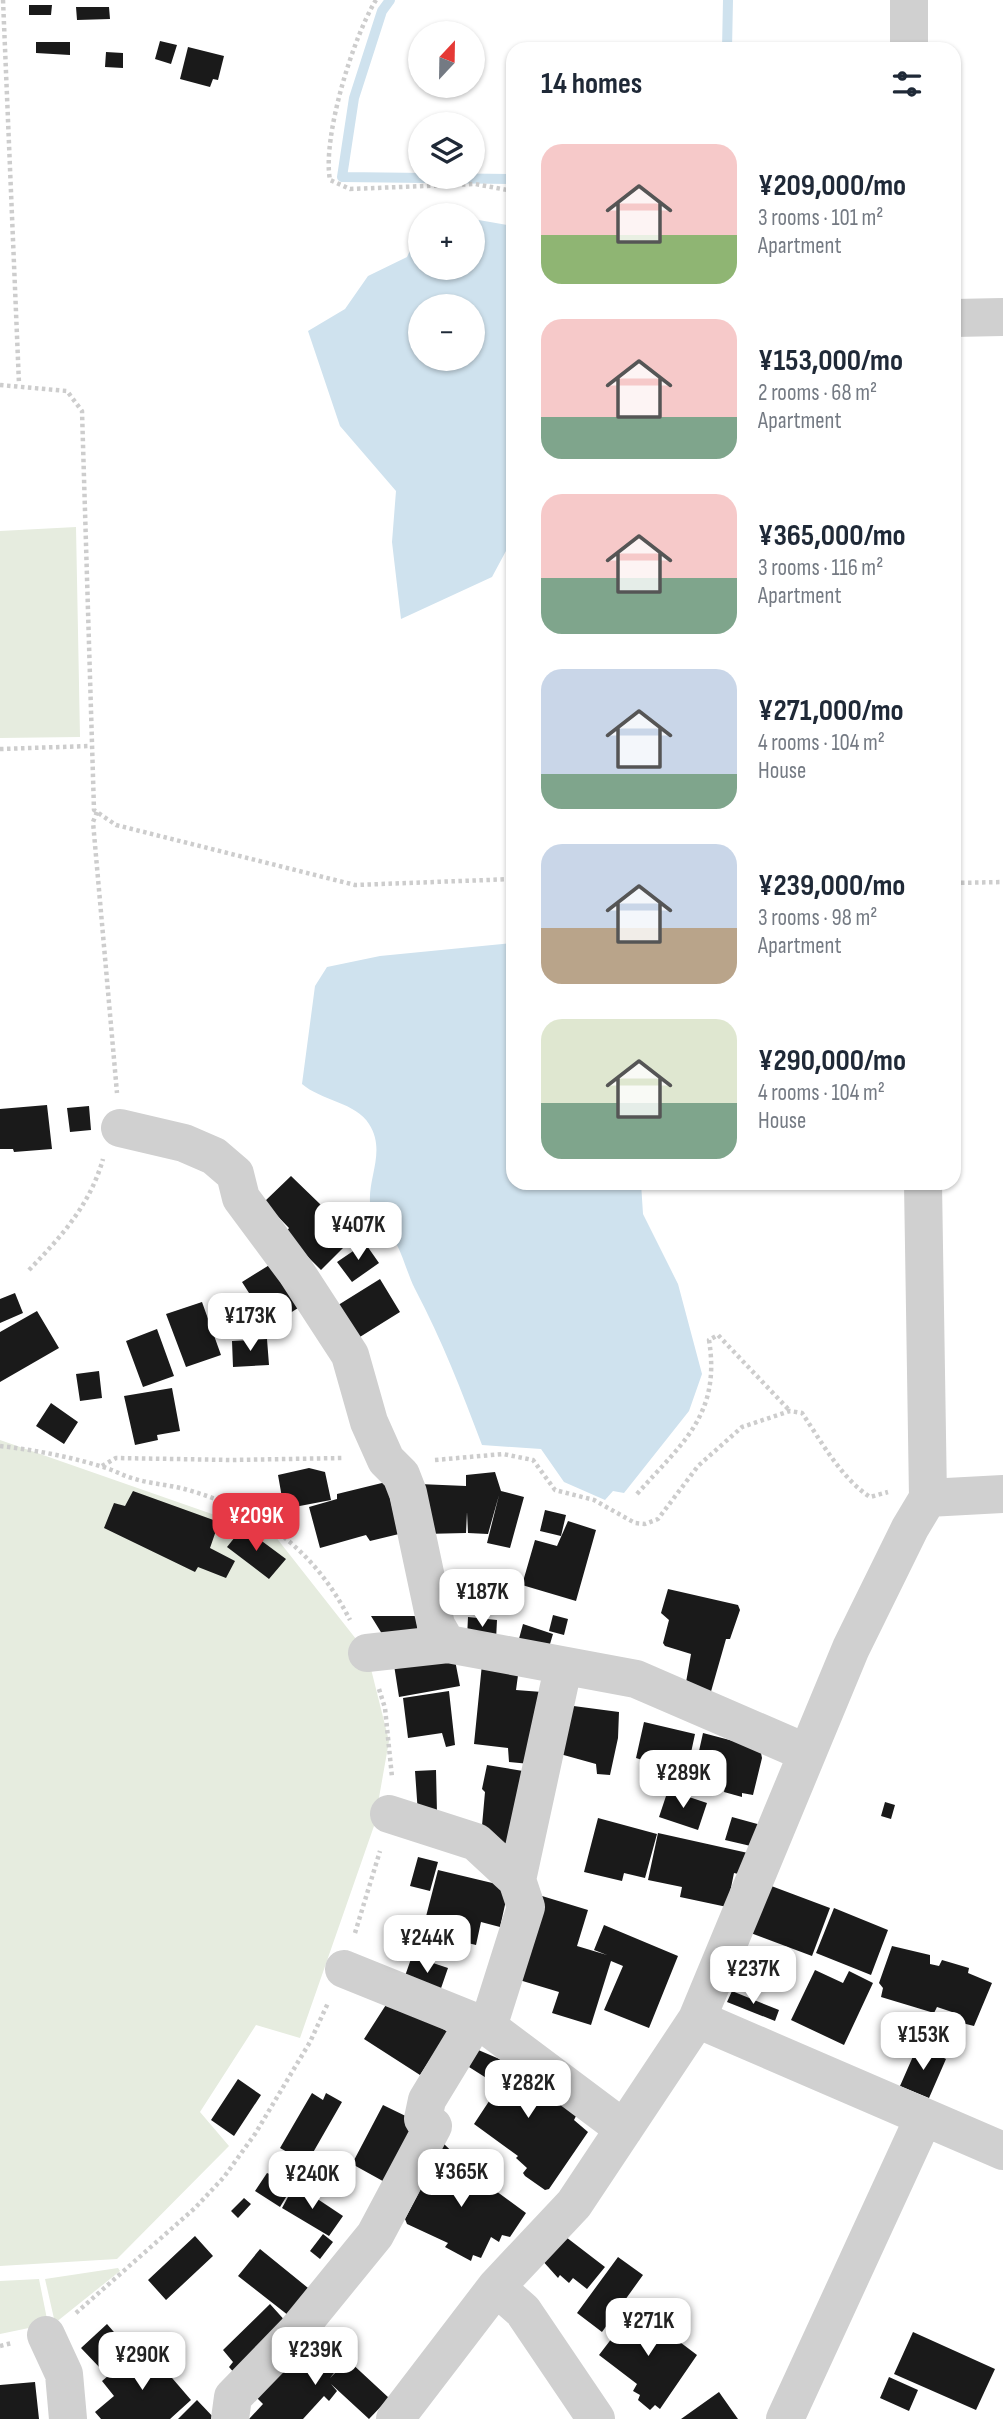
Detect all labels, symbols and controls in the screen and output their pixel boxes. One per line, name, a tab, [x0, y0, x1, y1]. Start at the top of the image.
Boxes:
north arrow	[408, 21, 485, 98]
map controls	[408, 21, 485, 371]
icon: filters	[888, 65, 926, 103]
text: 14 homes	[541, 66, 642, 102]
button: layers	[408, 112, 485, 189]
text: ¥209,000/mo	[758, 168, 906, 204]
icon: home	[597, 172, 681, 256]
button: +	[408, 203, 485, 280]
text: 3 rooms · 101 m²	[758, 204, 883, 232]
text: Apartment	[758, 232, 842, 260]
button: −	[408, 294, 485, 371]
text: ¥153,000/mo	[758, 343, 903, 379]
icon: home	[597, 347, 681, 431]
text: 2 rooms · 68 m²	[758, 379, 877, 407]
text: Apartment	[758, 407, 842, 435]
text: ¥365,000/mo	[758, 518, 906, 554]
icon: home	[597, 522, 681, 606]
text: 3 rooms · 116 m²	[758, 554, 883, 582]
text: Apartment	[758, 582, 842, 610]
text: ¥271,000/mo	[758, 693, 904, 729]
icon: home	[597, 697, 681, 781]
text: 4 rooms · 104 m²	[758, 729, 885, 757]
text: House	[758, 757, 806, 785]
text: ¥239,000/mo	[758, 868, 905, 904]
icon: home	[597, 872, 681, 956]
text: 3 rooms · 98 m²	[758, 904, 877, 932]
text: Apartment	[758, 932, 842, 960]
text: ¥290,000/mo	[758, 1043, 906, 1079]
icon: home	[597, 1047, 681, 1131]
text: 4 rooms · 104 m²	[758, 1079, 885, 1107]
text: House	[758, 1107, 806, 1135]
pin: ¥407K	[309, 1202, 407, 1262]
text: ¥407K	[331, 1211, 385, 1239]
pin: ¥173K	[201, 1294, 299, 1353]
text: ¥173K	[224, 1302, 276, 1330]
pin: ¥209K	[207, 1494, 305, 1553]
text: ¥209K	[228, 1502, 284, 1530]
pin: ¥187K	[433, 1570, 531, 1629]
text: ¥187K	[455, 1578, 509, 1606]
pin: ¥289K	[634, 1750, 732, 1810]
text: ¥289K	[656, 1759, 710, 1787]
pin: ¥244K	[378, 1916, 476, 1975]
text: ¥244K	[400, 1924, 454, 1952]
pin: ¥237K	[704, 1946, 802, 2006]
text: ¥237K	[726, 1955, 780, 1983]
pin: ¥153K	[874, 2012, 972, 2072]
text: ¥153K	[897, 2021, 949, 2049]
pin: ¥282K	[479, 2060, 577, 2120]
text: ¥282K	[501, 2069, 555, 2097]
pin: ¥365K	[412, 2150, 510, 2209]
pin: ¥240K	[263, 2152, 361, 2211]
text: ¥365K	[434, 2158, 488, 2186]
text: ¥240K	[285, 2160, 339, 2188]
pin: ¥271K	[599, 2298, 697, 2358]
text: ¥271K	[622, 2307, 674, 2335]
pin: ¥239K	[266, 2328, 364, 2387]
pin: ¥290K	[93, 2332, 191, 2392]
text: ¥239K	[288, 2336, 342, 2364]
text: ¥290K	[114, 2341, 170, 2369]

